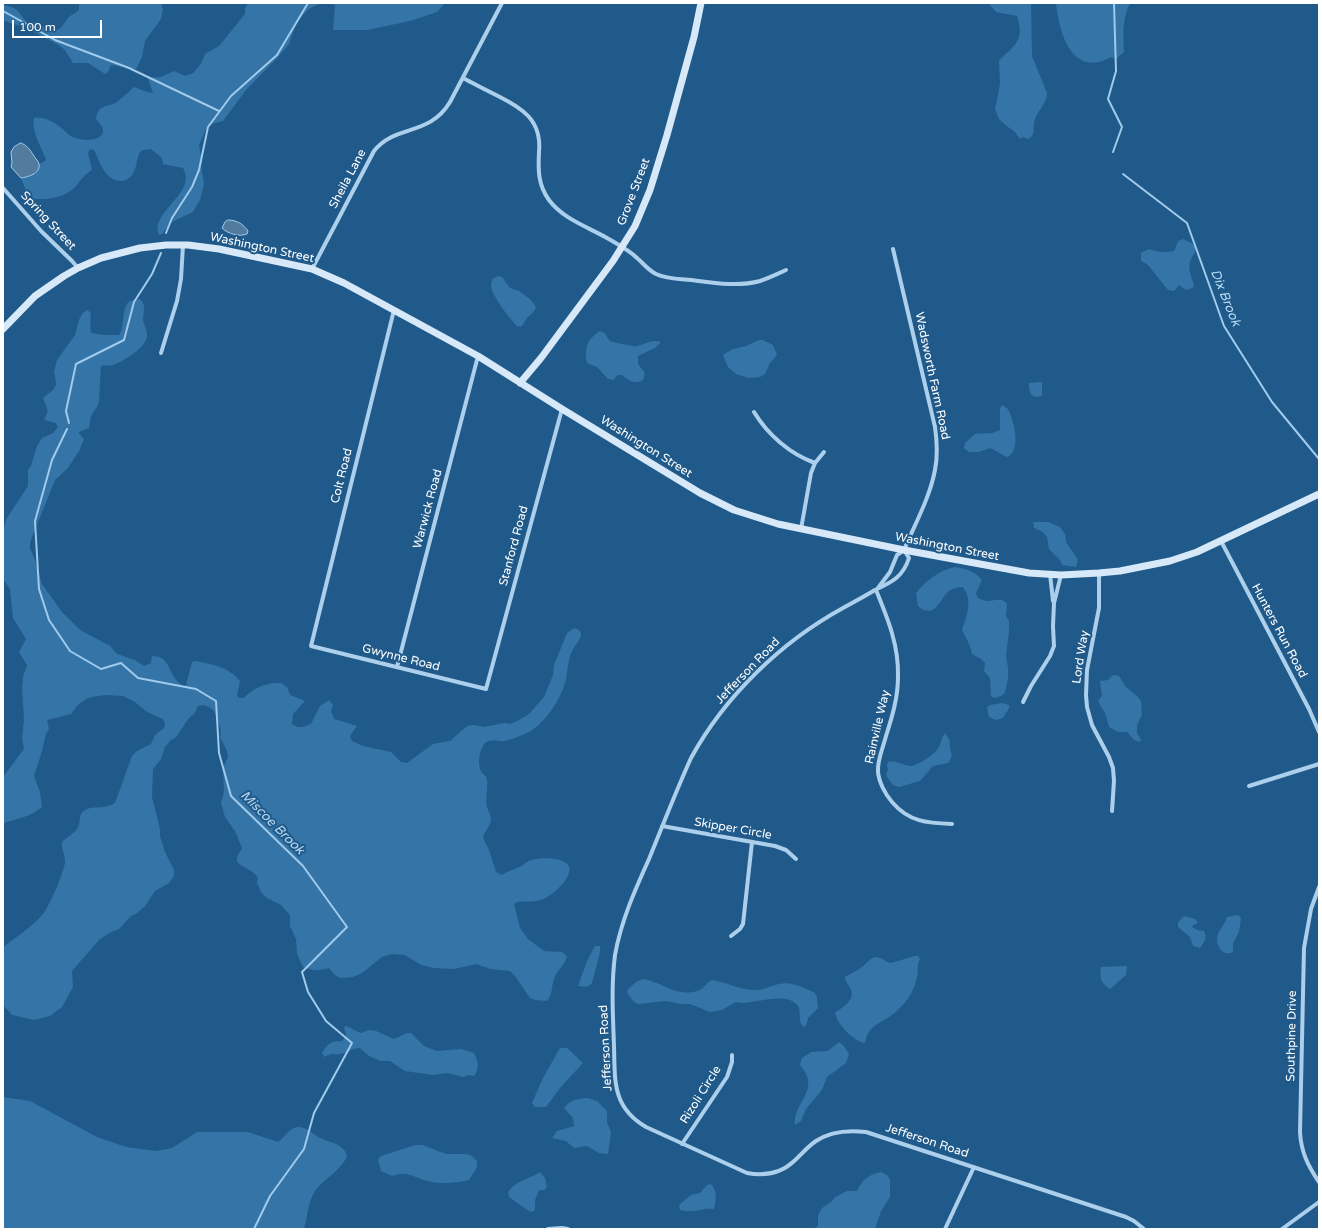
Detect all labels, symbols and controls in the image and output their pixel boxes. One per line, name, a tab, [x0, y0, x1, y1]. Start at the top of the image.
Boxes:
scale bar	[14, 12, 104, 38]
text: 100 m	[19, 20, 56, 34]
street label: Sheila Lane	[326, 147, 370, 211]
street label: Grove Street	[615, 156, 653, 228]
street label: Spring Street	[17, 189, 79, 253]
street label: Washington Street	[209, 230, 315, 266]
water label: Dix Brook	[1207, 267, 1243, 329]
street label: Wadsworth Farm Road	[911, 311, 953, 441]
street label: Washington Street	[597, 413, 695, 481]
street label: Colt Road	[328, 447, 356, 505]
street label: Warwick Road	[410, 468, 446, 550]
street label: Stanford Road	[496, 504, 532, 588]
street label: Washington Street	[894, 530, 1000, 564]
street label: Hunters Run Road	[1248, 581, 1310, 681]
street label: Lord Way	[1070, 629, 1092, 685]
street label: Jefferson Road	[713, 635, 783, 707]
street label: Gwynne Road	[361, 641, 441, 675]
street label: Rainville Way	[862, 689, 894, 765]
water label: Miscoe Brook	[237, 788, 307, 858]
street label: Skipper Circle	[693, 815, 773, 843]
street label: Southpine Drive	[1284, 990, 1300, 1082]
street label: Jefferson Road	[597, 1005, 615, 1091]
street label: Rizoli Circle	[677, 1063, 725, 1127]
street label: Jefferson Road	[884, 1121, 970, 1161]

